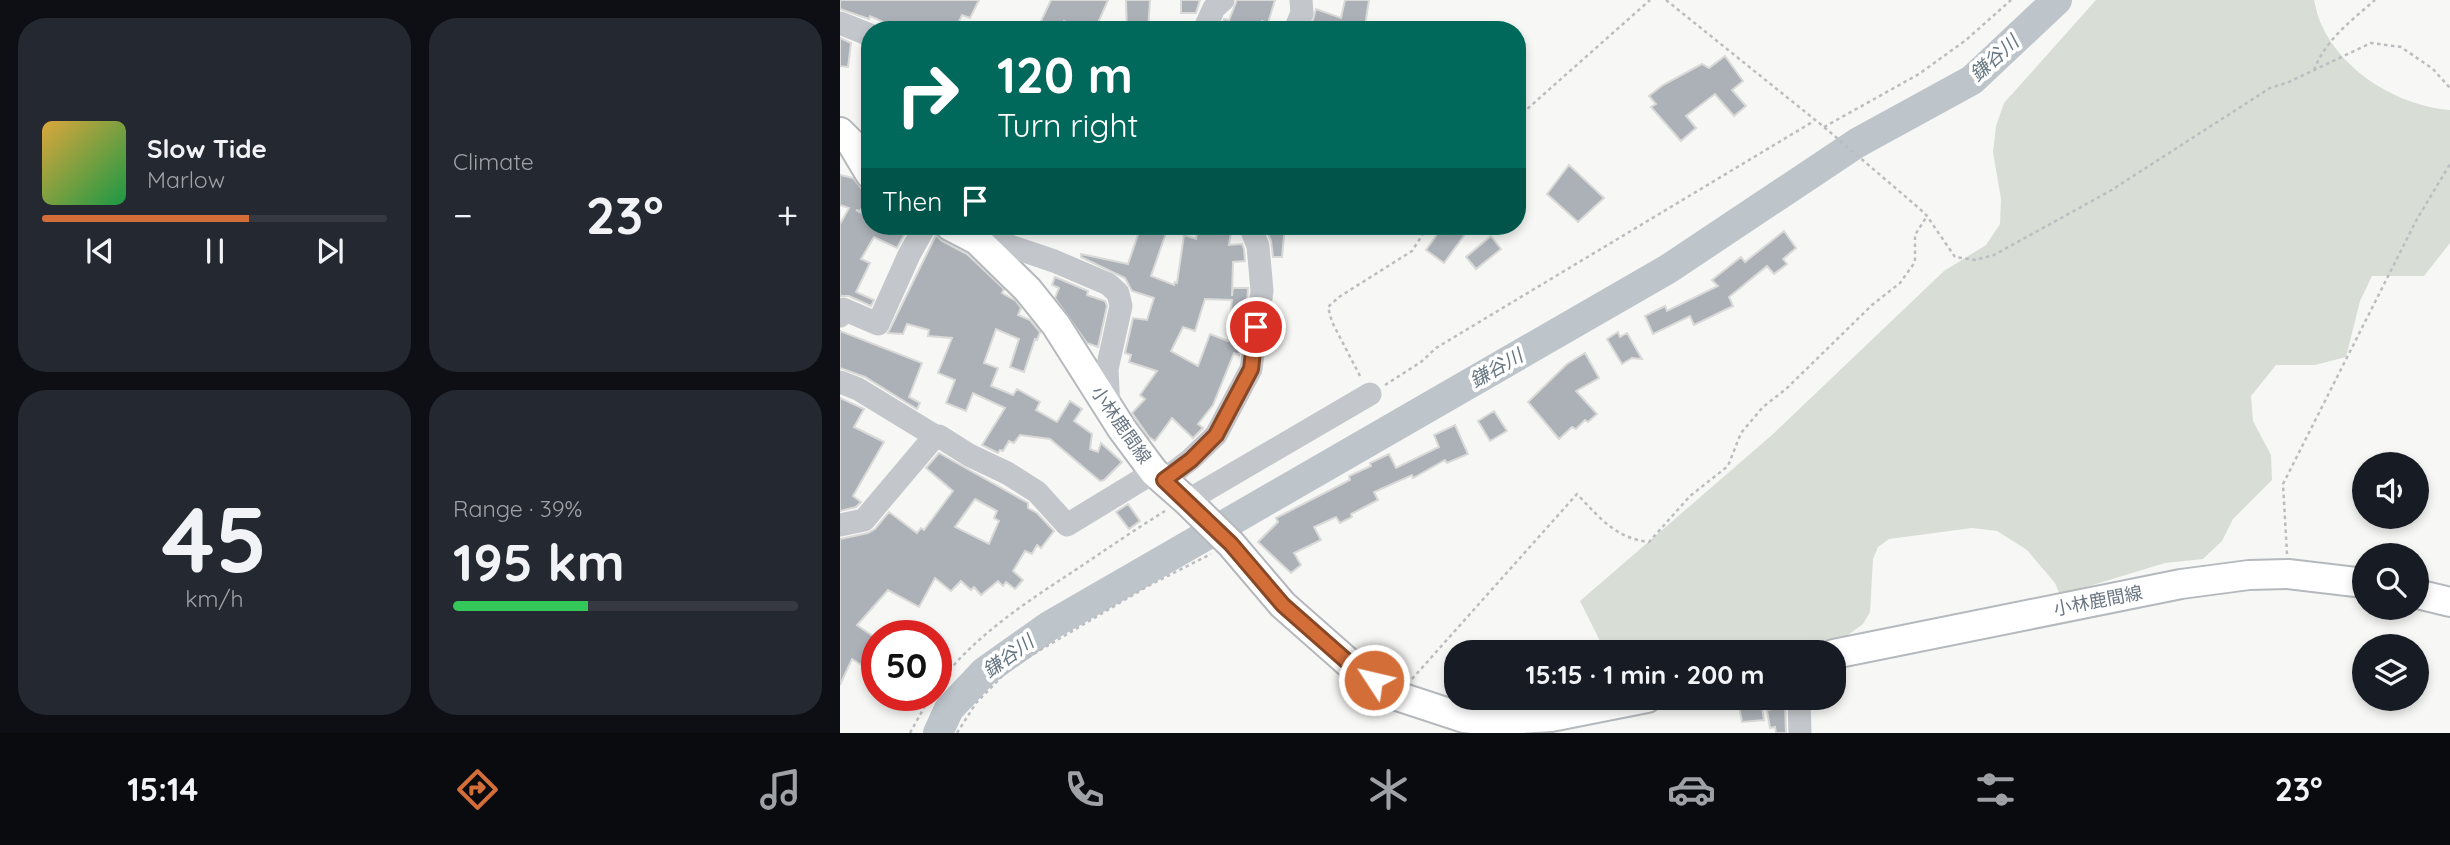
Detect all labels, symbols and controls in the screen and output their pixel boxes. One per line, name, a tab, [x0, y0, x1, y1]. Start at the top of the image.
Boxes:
water label: 鎌谷川	[1965, 29, 2025, 86]
text: 120 m	[997, 44, 1133, 105]
icon: right	[882, 49, 973, 140]
text: Turn right	[997, 105, 1138, 145]
text: Slow Tide	[147, 132, 267, 165]
text: Climate	[453, 147, 534, 176]
text: Marlow	[147, 165, 225, 194]
text: 23°	[586, 182, 664, 247]
icon: arrive	[956, 182, 994, 220]
text: Then	[882, 185, 942, 218]
text: −	[453, 191, 473, 239]
text: +	[777, 191, 798, 239]
icon: previous	[81, 232, 119, 270]
icon: pause	[196, 232, 234, 270]
icon: next	[311, 232, 349, 270]
pin	[1226, 297, 1286, 357]
icon: arrive	[1237, 308, 1275, 346]
water label: 鎌谷川	[1465, 342, 1528, 393]
street label: 小林鹿間線	[1086, 381, 1157, 468]
map controls	[2352, 452, 2429, 711]
button: sound	[2352, 452, 2429, 529]
text: 45	[162, 481, 267, 595]
text: Range · 39%	[453, 494, 582, 523]
text: 195 km	[453, 529, 625, 594]
button: search	[2352, 543, 2429, 620]
street label: 小林鹿間線	[2052, 581, 2144, 620]
text: km/h	[185, 584, 244, 613]
speed limit sign: 50	[861, 620, 952, 711]
water label: 鎌谷川	[978, 628, 1040, 682]
button: layers	[2352, 634, 2429, 711]
position arrow	[1337, 643, 1411, 717]
text: 15:15 · 1 min · 200 m	[1526, 658, 1764, 691]
icon: directions	[453, 765, 502, 814]
icon: music	[756, 765, 805, 814]
icon: phone	[1060, 765, 1109, 814]
icon: climate	[1364, 765, 1413, 814]
icon: car	[1667, 765, 1716, 814]
icon: filters	[1971, 765, 2020, 814]
text: 15:14	[127, 769, 198, 809]
text: 23°	[2275, 769, 2323, 809]

